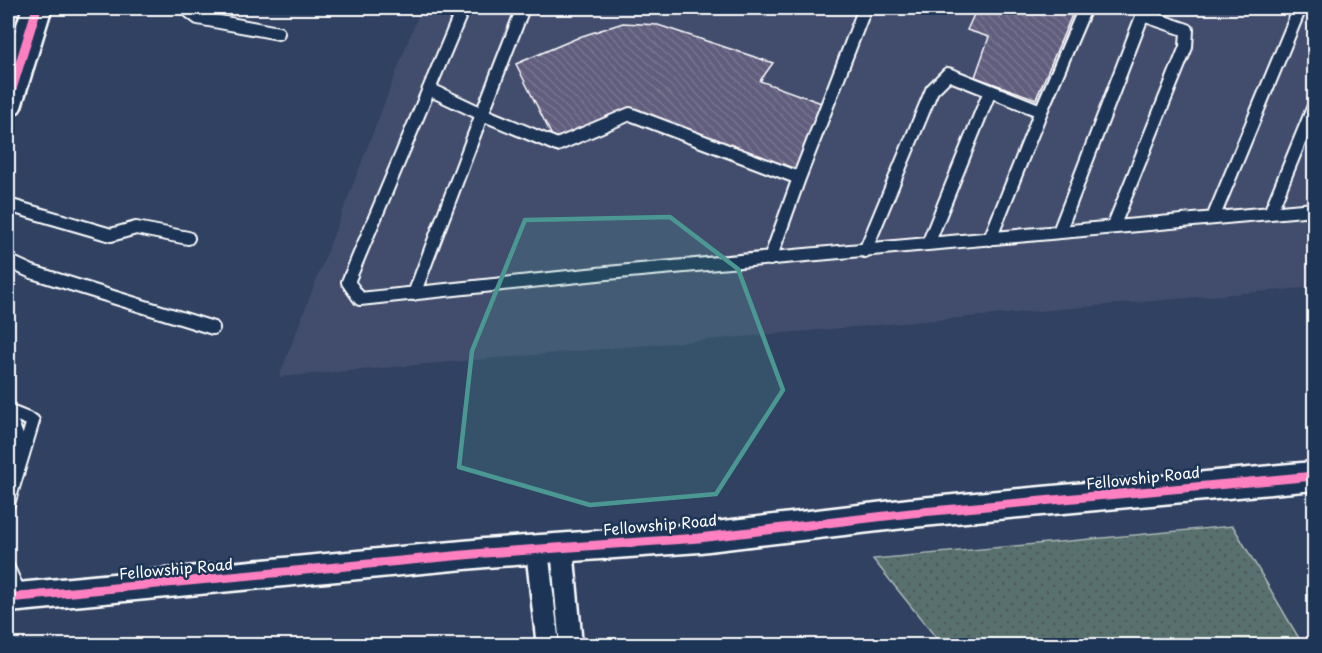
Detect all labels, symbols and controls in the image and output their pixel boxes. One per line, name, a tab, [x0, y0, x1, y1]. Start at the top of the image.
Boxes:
street label: Fellowship Road	[1085, 460, 1201, 494]
street label: Fellowship Road	[602, 508, 718, 540]
street label: Fellowship Road	[118, 552, 234, 584]

